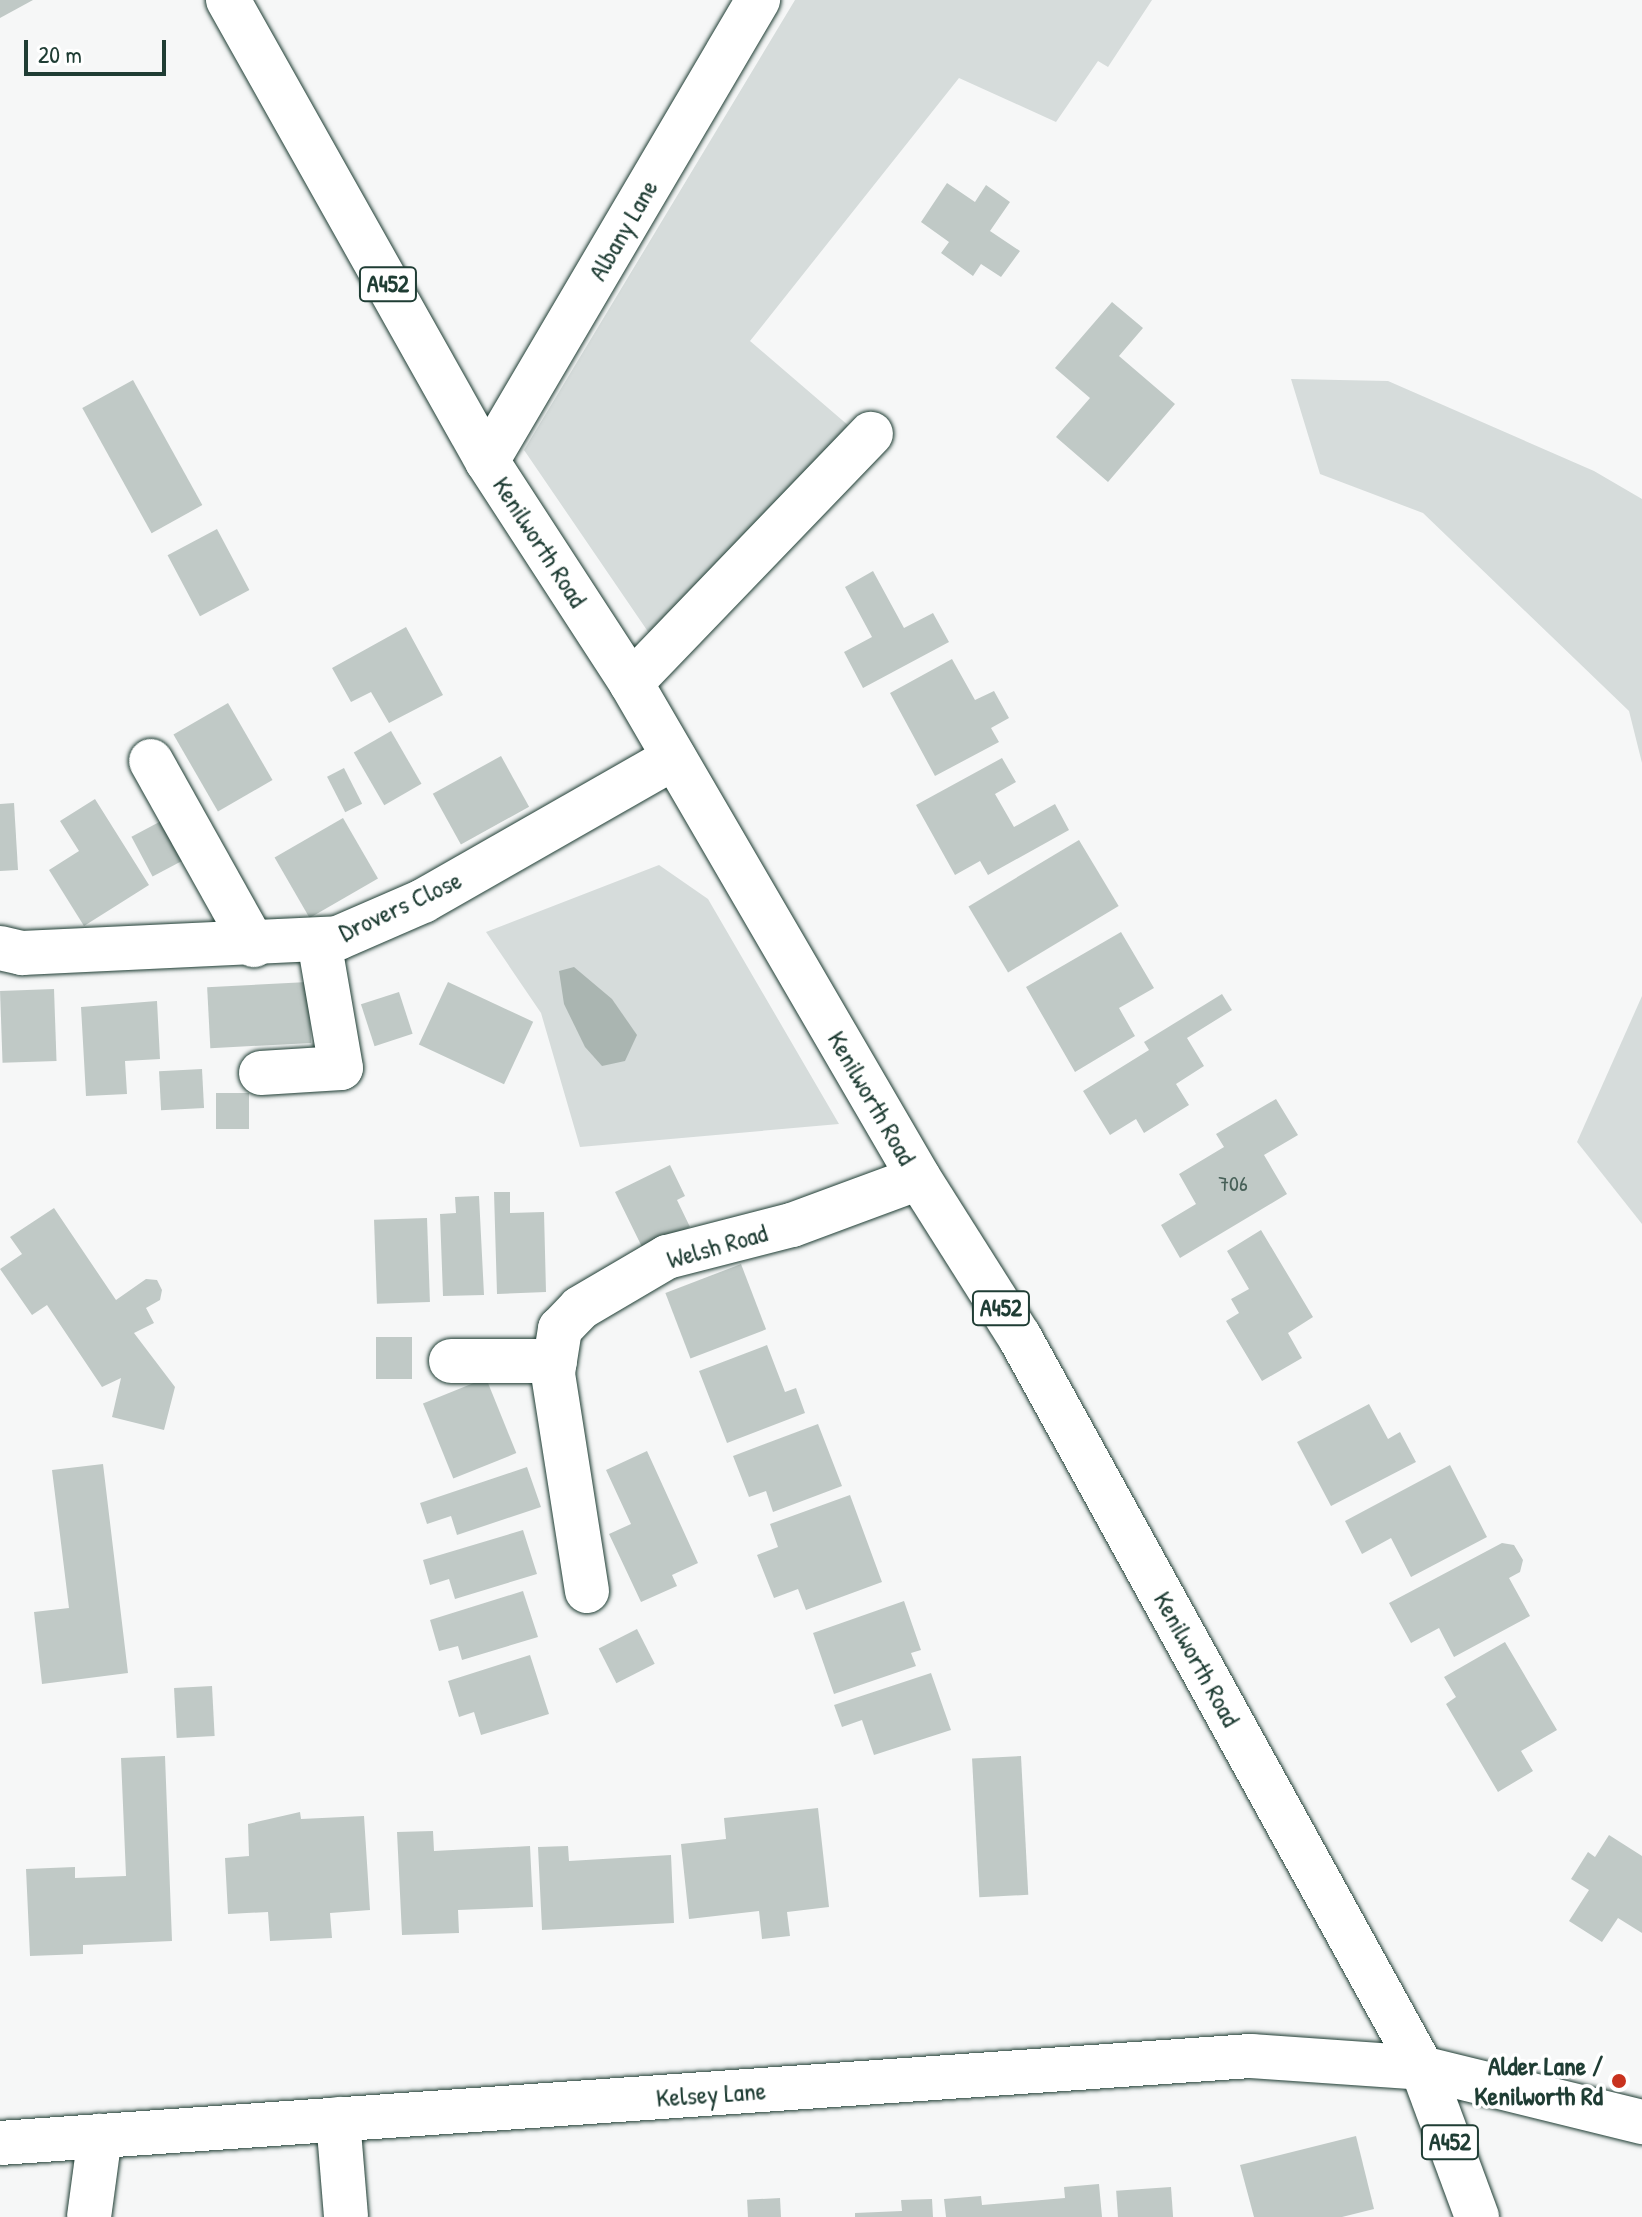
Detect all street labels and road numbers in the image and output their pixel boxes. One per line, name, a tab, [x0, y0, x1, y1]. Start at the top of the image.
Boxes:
street label: Albany Lane	[582, 174, 664, 286]
road number: A452	[358, 264, 418, 304]
street label: Kenilworth Road	[486, 471, 594, 613]
street label: Drovers Close	[334, 864, 466, 948]
street label: Kenilworth Road	[821, 1025, 923, 1171]
street label: Welsh Road	[663, 1217, 771, 1275]
road number: A452	[971, 1288, 1031, 1328]
street label: Kenilworth Road	[1147, 1586, 1247, 1732]
street label: Kelsey Lane	[655, 2075, 767, 2113]
road number: A452	[1420, 2122, 1480, 2162]

